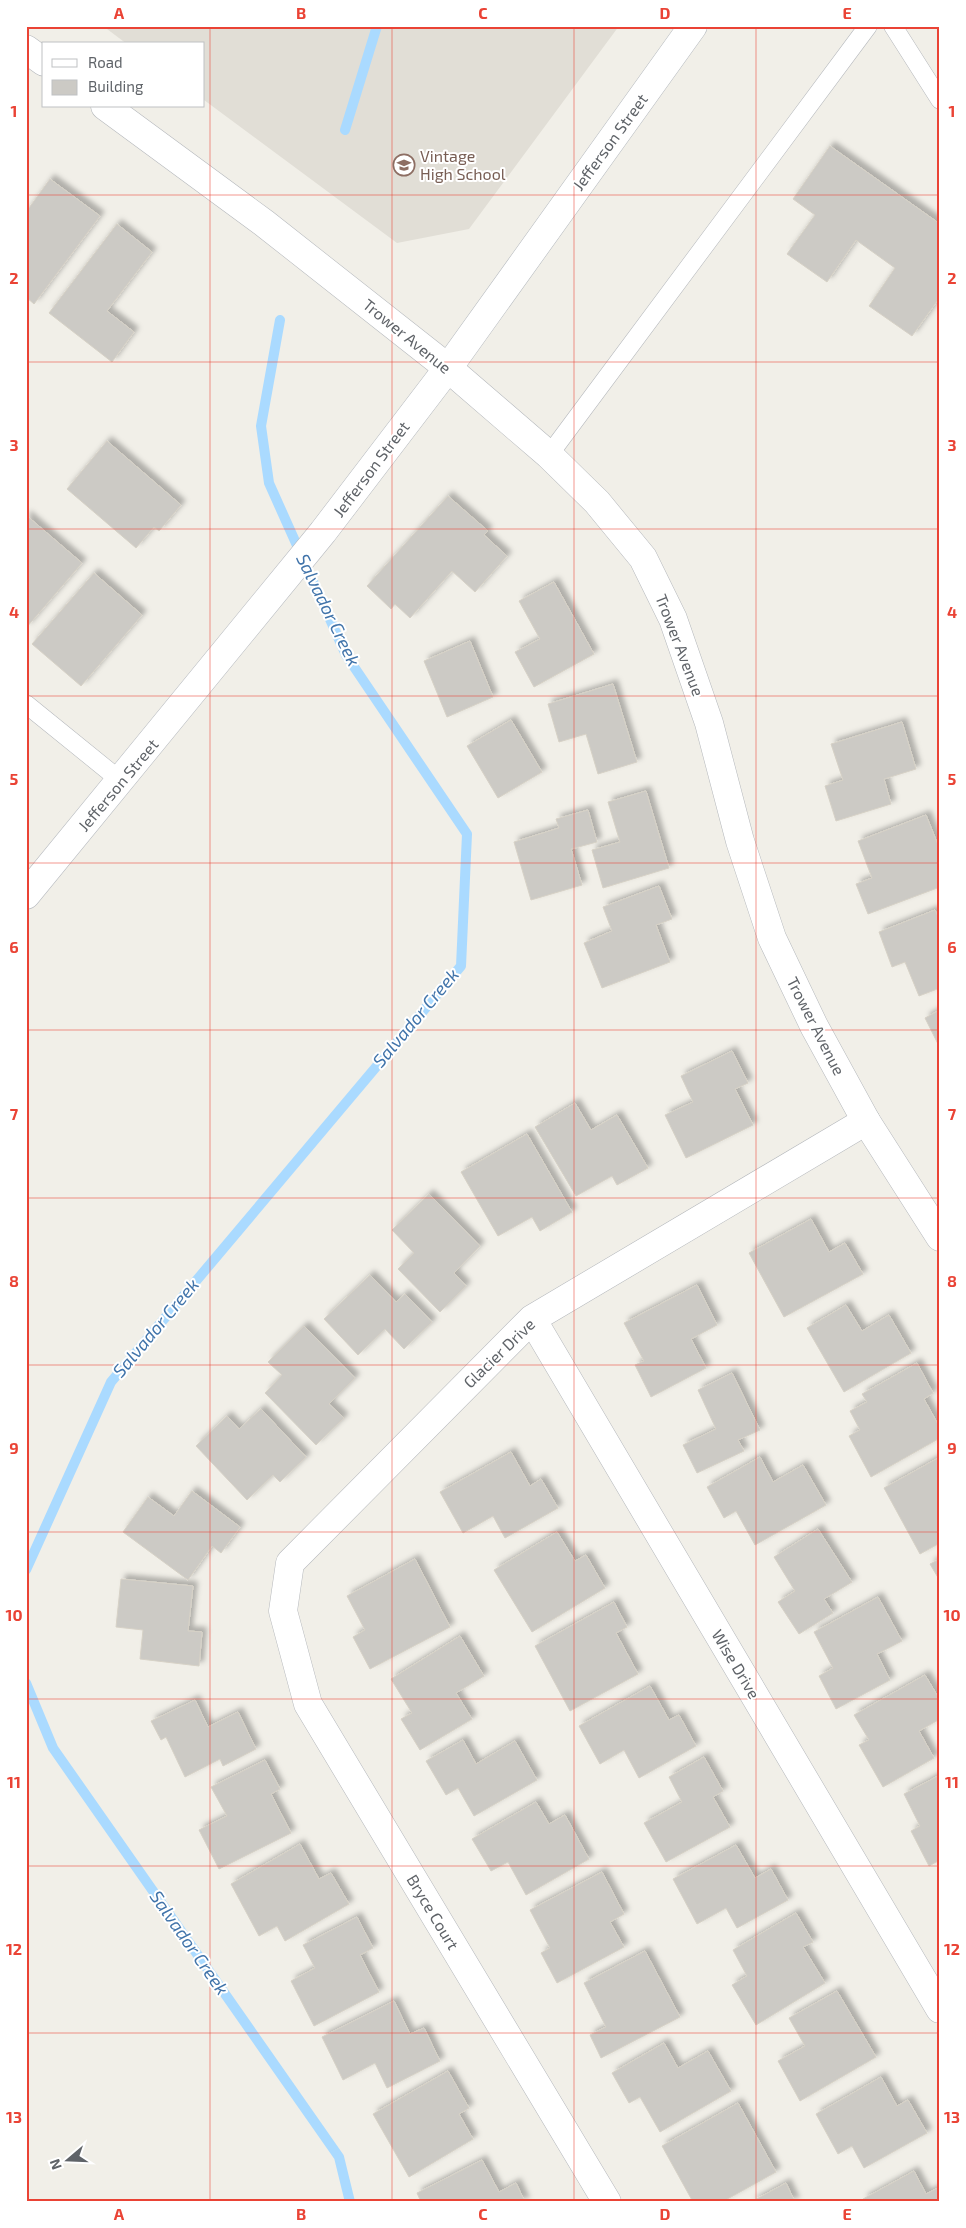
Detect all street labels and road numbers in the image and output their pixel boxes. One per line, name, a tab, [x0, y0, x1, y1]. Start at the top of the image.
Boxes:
street label: Jefferson Street	[568, 90, 651, 194]
street label: Trower Avenue	[359, 294, 455, 377]
street label: Jefferson Street	[328, 417, 413, 520]
street label: Trower Avenue	[652, 591, 709, 698]
street label: Jefferson Street	[73, 735, 162, 835]
street label: Trower Avenue	[784, 973, 849, 1078]
street label: Glacier Drive	[459, 1314, 538, 1391]
street label: Wise Drive	[708, 1626, 765, 1702]
street label: Bryce Court	[404, 1871, 463, 1953]

